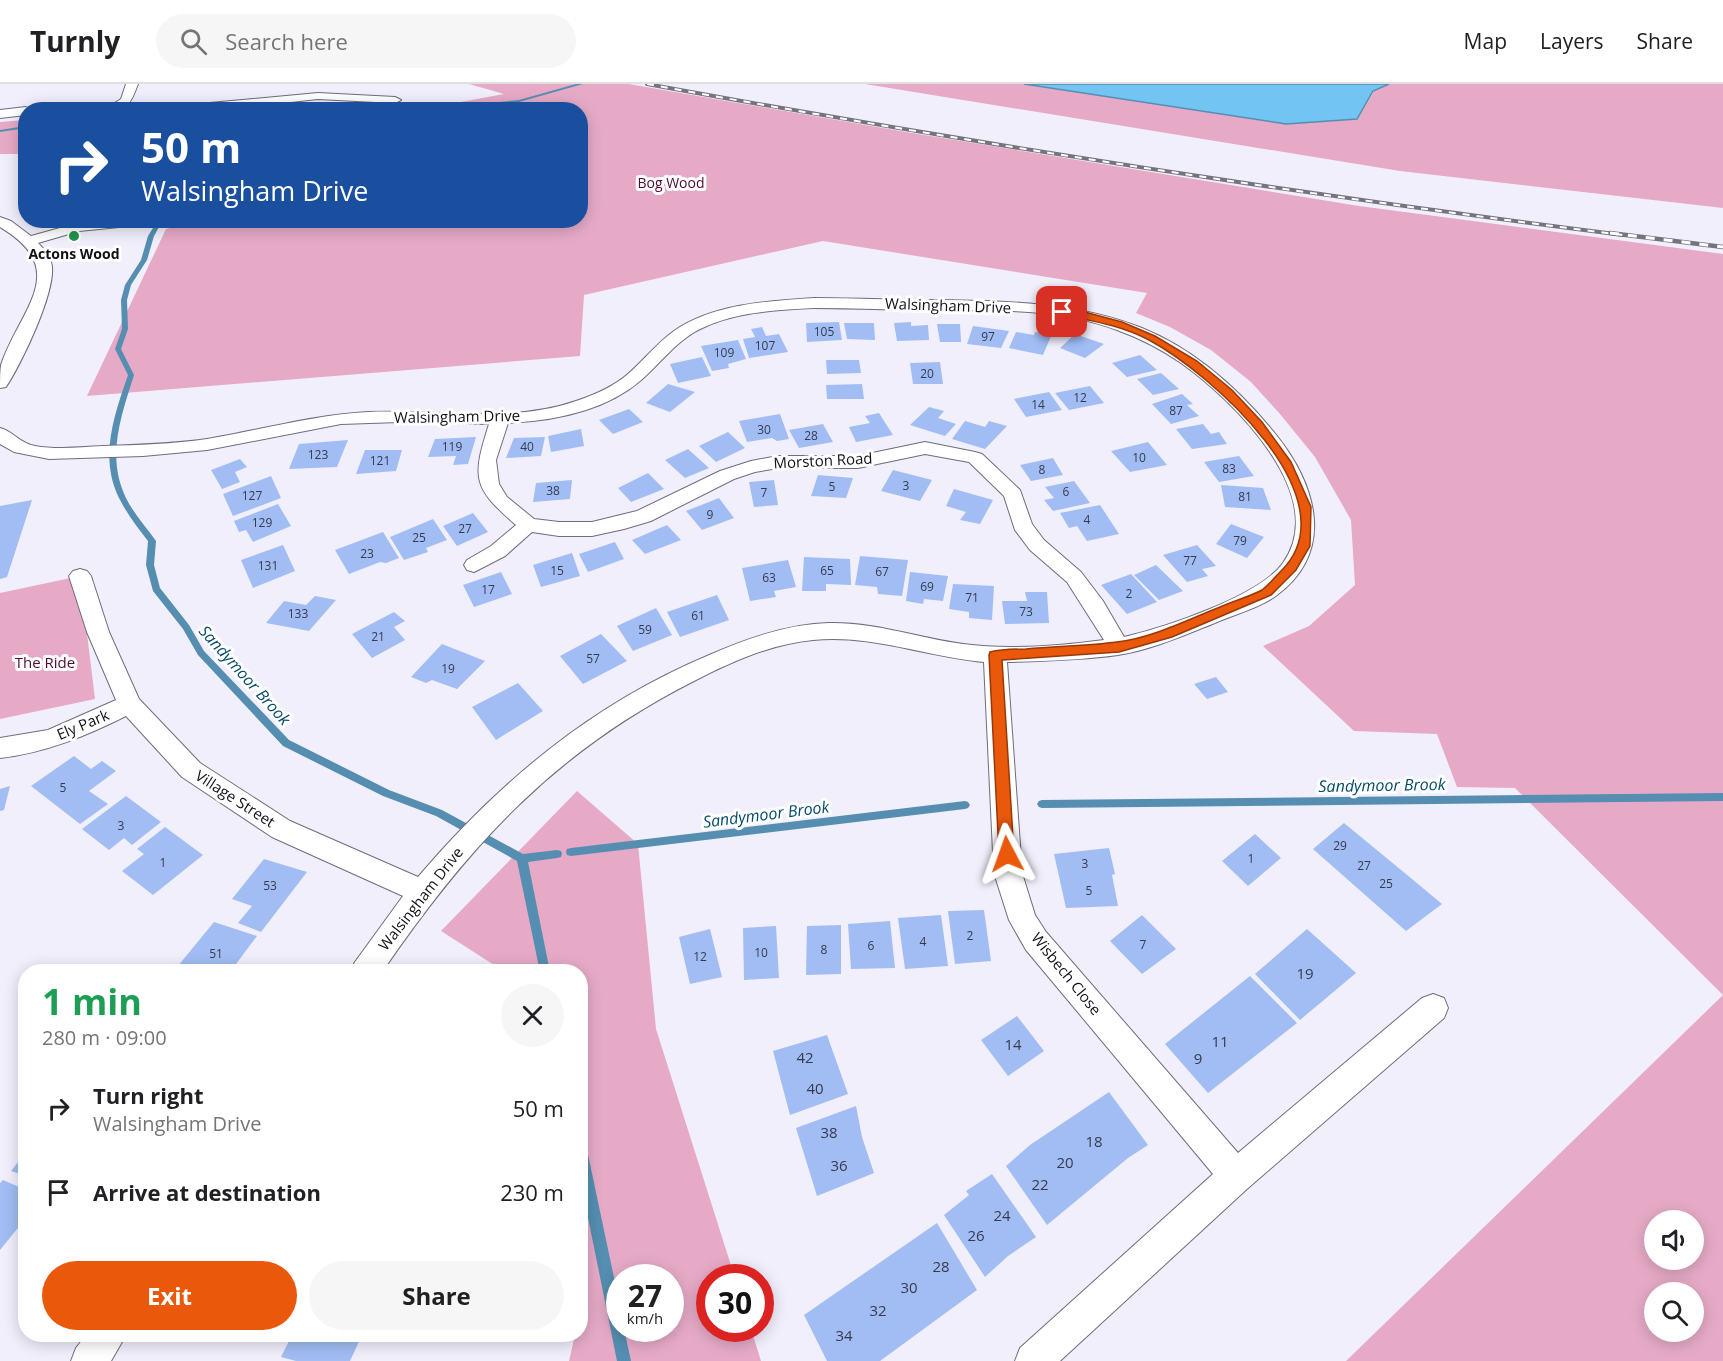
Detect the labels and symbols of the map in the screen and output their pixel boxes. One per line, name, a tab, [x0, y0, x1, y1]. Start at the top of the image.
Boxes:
park label: Bog Wood	[637, 173, 705, 192]
marker: Actons Wood	[67, 229, 81, 243]
place label: Actons Wood	[28, 244, 120, 263]
pin	[1036, 286, 1087, 337]
street label: Walsingham Drive	[885, 293, 1011, 317]
house number: 105	[814, 323, 834, 340]
house number: 97	[981, 328, 995, 345]
house number: 107	[755, 337, 775, 354]
house number: 109	[714, 344, 734, 361]
house number: 20	[920, 365, 934, 382]
house number: 12	[1073, 389, 1087, 406]
house number: 14	[1031, 396, 1045, 413]
house number: 87	[1169, 402, 1183, 419]
street label: Walsingham Drive	[394, 405, 520, 427]
house number: 30	[757, 421, 771, 438]
house number: 28	[804, 427, 818, 444]
house number: 119	[442, 438, 462, 455]
house number: 40	[520, 438, 534, 455]
house number: 123	[308, 446, 328, 463]
street label: Morston Road	[773, 447, 873, 473]
house number: 10	[1132, 449, 1146, 466]
house number: 121	[370, 452, 390, 469]
house number: 83	[1222, 460, 1236, 477]
house number: 8	[1039, 461, 1046, 478]
house number: 3	[903, 477, 910, 494]
house number: 5	[829, 478, 836, 495]
house number: 38	[546, 482, 560, 499]
house number: 6	[1063, 483, 1070, 500]
house number: 7	[761, 484, 768, 501]
house number: 127	[242, 487, 262, 504]
house number: 81	[1238, 488, 1252, 505]
house number: 9	[707, 506, 714, 523]
house number: 4	[1084, 511, 1091, 528]
house number: 129	[252, 514, 272, 531]
house number: 27	[458, 520, 472, 537]
house number: 25	[412, 529, 426, 546]
house number: 79	[1233, 532, 1247, 549]
house number: 23	[360, 545, 374, 562]
house number: 77	[1183, 552, 1197, 569]
house number: 131	[258, 557, 278, 574]
house number: 15	[550, 562, 564, 579]
house number: 65	[820, 562, 834, 579]
house number: 67	[875, 563, 889, 580]
house number: 63	[762, 569, 776, 586]
house number: 69	[920, 578, 934, 595]
house number: 17	[481, 581, 495, 598]
house number: 2	[1126, 585, 1133, 602]
house number: 71	[965, 589, 979, 606]
house number: 73	[1019, 603, 1033, 620]
house number: 133	[288, 605, 308, 622]
house number: 61	[691, 607, 705, 624]
water label: Sandymoor Brook	[194, 620, 296, 730]
house number: 59	[638, 621, 652, 638]
house number: 21	[371, 628, 385, 645]
house number: 57	[586, 650, 600, 667]
park label: The Ride	[15, 652, 75, 672]
house number: 19	[441, 660, 455, 677]
street label: Ely Park	[53, 704, 112, 744]
street label: Village Street	[192, 765, 279, 831]
water label: Sandymoor Brook	[1318, 773, 1447, 797]
house number: 5	[60, 779, 67, 796]
water label: Sandymoor Brook	[702, 795, 832, 833]
house number: 3	[118, 817, 125, 834]
position arrow	[975, 822, 1039, 886]
house number: 29	[1333, 837, 1347, 854]
street label: Walsingham Drive	[373, 842, 467, 954]
house number: 1	[1248, 850, 1254, 867]
house number: 1	[160, 854, 166, 871]
house number: 3	[1082, 855, 1089, 872]
house number: 27	[1357, 857, 1371, 874]
house number: 25	[1379, 875, 1393, 892]
house number: 53	[263, 877, 277, 894]
house number: 5	[1086, 882, 1093, 899]
house number: 2	[967, 927, 974, 944]
street label: Wisbech Close	[1027, 928, 1106, 1019]
house number: 4	[920, 933, 927, 950]
house number: 7	[1140, 936, 1147, 953]
house number: 6	[868, 937, 875, 954]
house number: 8	[821, 941, 828, 958]
house number: 10	[754, 944, 768, 961]
house number: 51	[209, 945, 223, 962]
house number: 12	[693, 948, 707, 965]
house number: 19	[1296, 963, 1314, 983]
house number: 11	[1211, 1031, 1229, 1051]
house number: 14	[1004, 1034, 1022, 1054]
house number: 42	[796, 1047, 814, 1067]
house number: 9	[1194, 1048, 1202, 1068]
house number: 40	[806, 1078, 824, 1098]
house number: 38	[820, 1122, 838, 1142]
house number: 18	[1085, 1131, 1103, 1151]
house number: 20	[1056, 1152, 1074, 1172]
house number: 36	[830, 1155, 848, 1175]
house number: 22	[1031, 1174, 1049, 1194]
house number: 24	[993, 1205, 1011, 1225]
house number: 26	[967, 1225, 985, 1245]
house number: 28	[932, 1256, 950, 1276]
speed limit sign: 30	[696, 1264, 774, 1342]
house number: 30	[900, 1277, 918, 1297]
house number: 32	[869, 1300, 887, 1320]
house number: 34	[835, 1325, 853, 1345]

